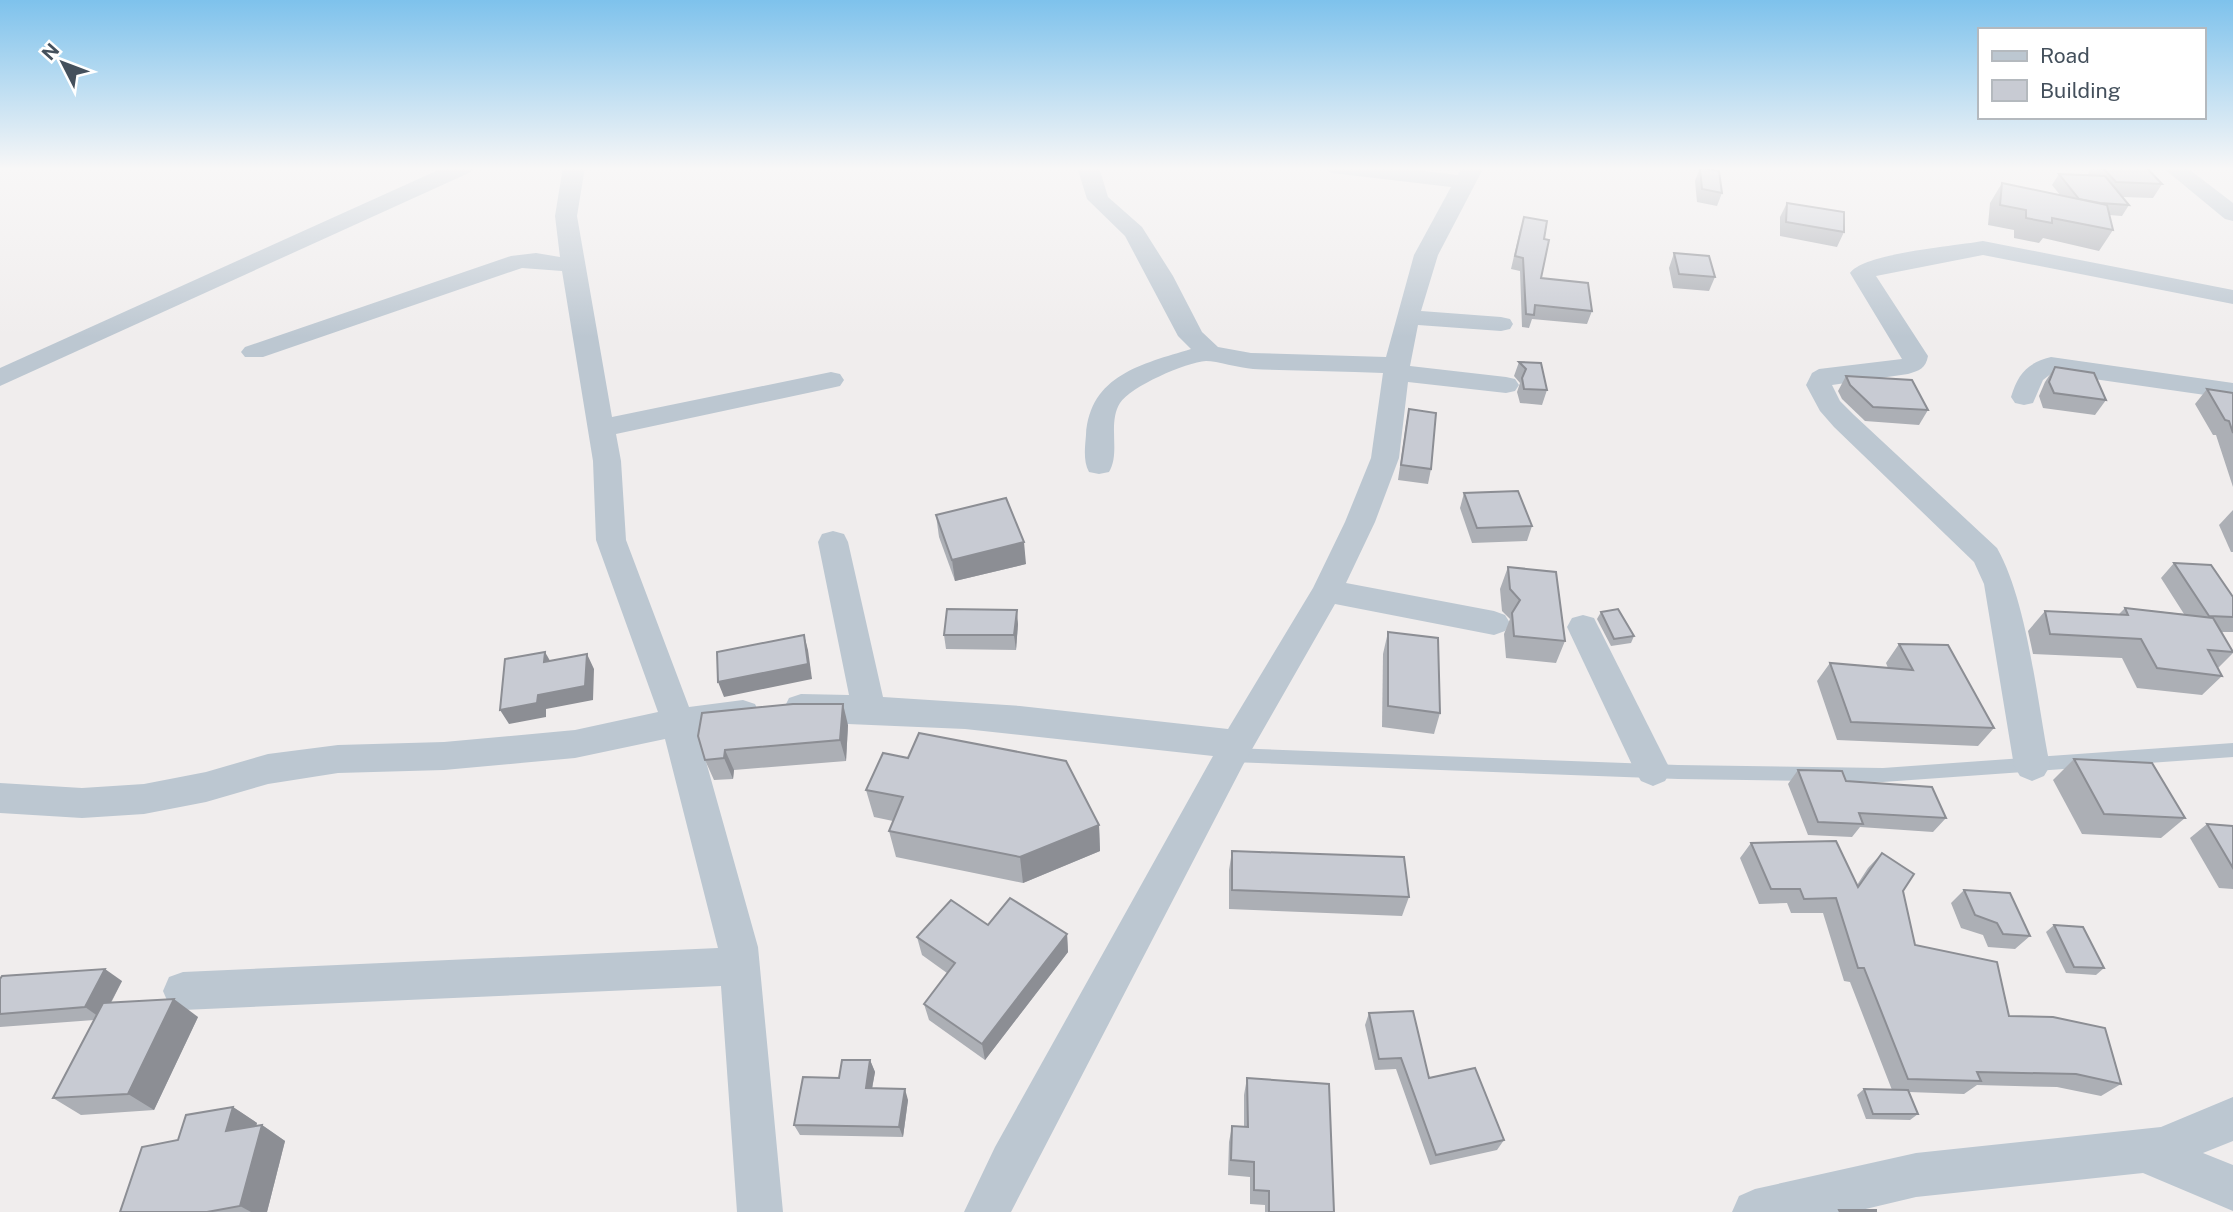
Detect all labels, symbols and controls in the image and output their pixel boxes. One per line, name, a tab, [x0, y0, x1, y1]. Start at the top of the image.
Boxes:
north arrow	[28, 28, 98, 98]
legend	[1978, 28, 2205, 119]
text: N	[37, 39, 64, 65]
text: Road	[2040, 43, 2090, 68]
text: Building	[2040, 78, 2121, 103]

